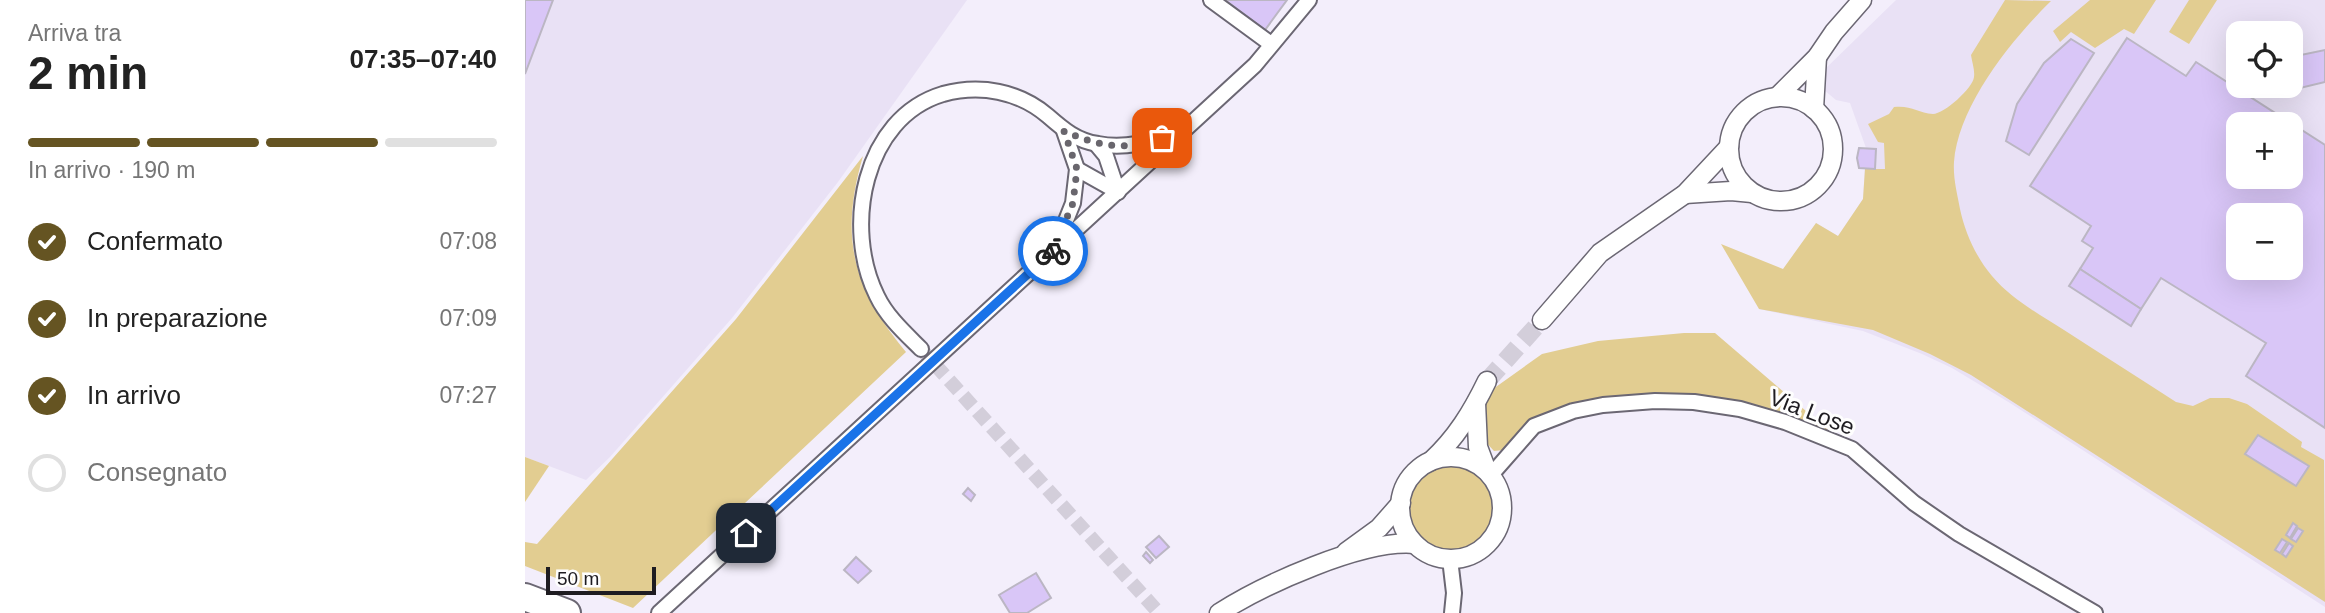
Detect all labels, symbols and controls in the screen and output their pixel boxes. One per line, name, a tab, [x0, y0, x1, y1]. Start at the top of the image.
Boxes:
text: Arriva tra	[28, 20, 121, 46]
map controls	[2226, 21, 2303, 280]
button: locate	[2226, 21, 2303, 98]
text: 07:35–07:40	[350, 44, 497, 74]
text: 2 min	[28, 47, 148, 99]
pin	[1132, 108, 1192, 168]
button: +	[2226, 112, 2303, 189]
icon: bag	[1143, 119, 1181, 157]
text: In arrivo · 190 m	[28, 157, 195, 183]
button: −	[2226, 203, 2303, 280]
courier	[1018, 216, 1088, 286]
icon: check	[28, 223, 66, 261]
text: Confermato	[87, 226, 223, 256]
text: 07:08	[439, 228, 497, 254]
icon: bike	[1034, 232, 1072, 270]
icon: check	[28, 300, 66, 338]
text: In preparazione	[87, 303, 268, 333]
text: 07:09	[439, 305, 497, 331]
icon: check	[28, 377, 66, 415]
text: In arrivo	[87, 380, 181, 410]
text: 07:27	[439, 382, 497, 408]
street label: Via Lose	[1766, 384, 1858, 440]
text: Consegnato	[87, 457, 227, 487]
pin	[716, 503, 776, 563]
icon: home	[727, 514, 765, 552]
scale bar	[546, 564, 656, 596]
text: 50 m	[557, 568, 599, 589]

